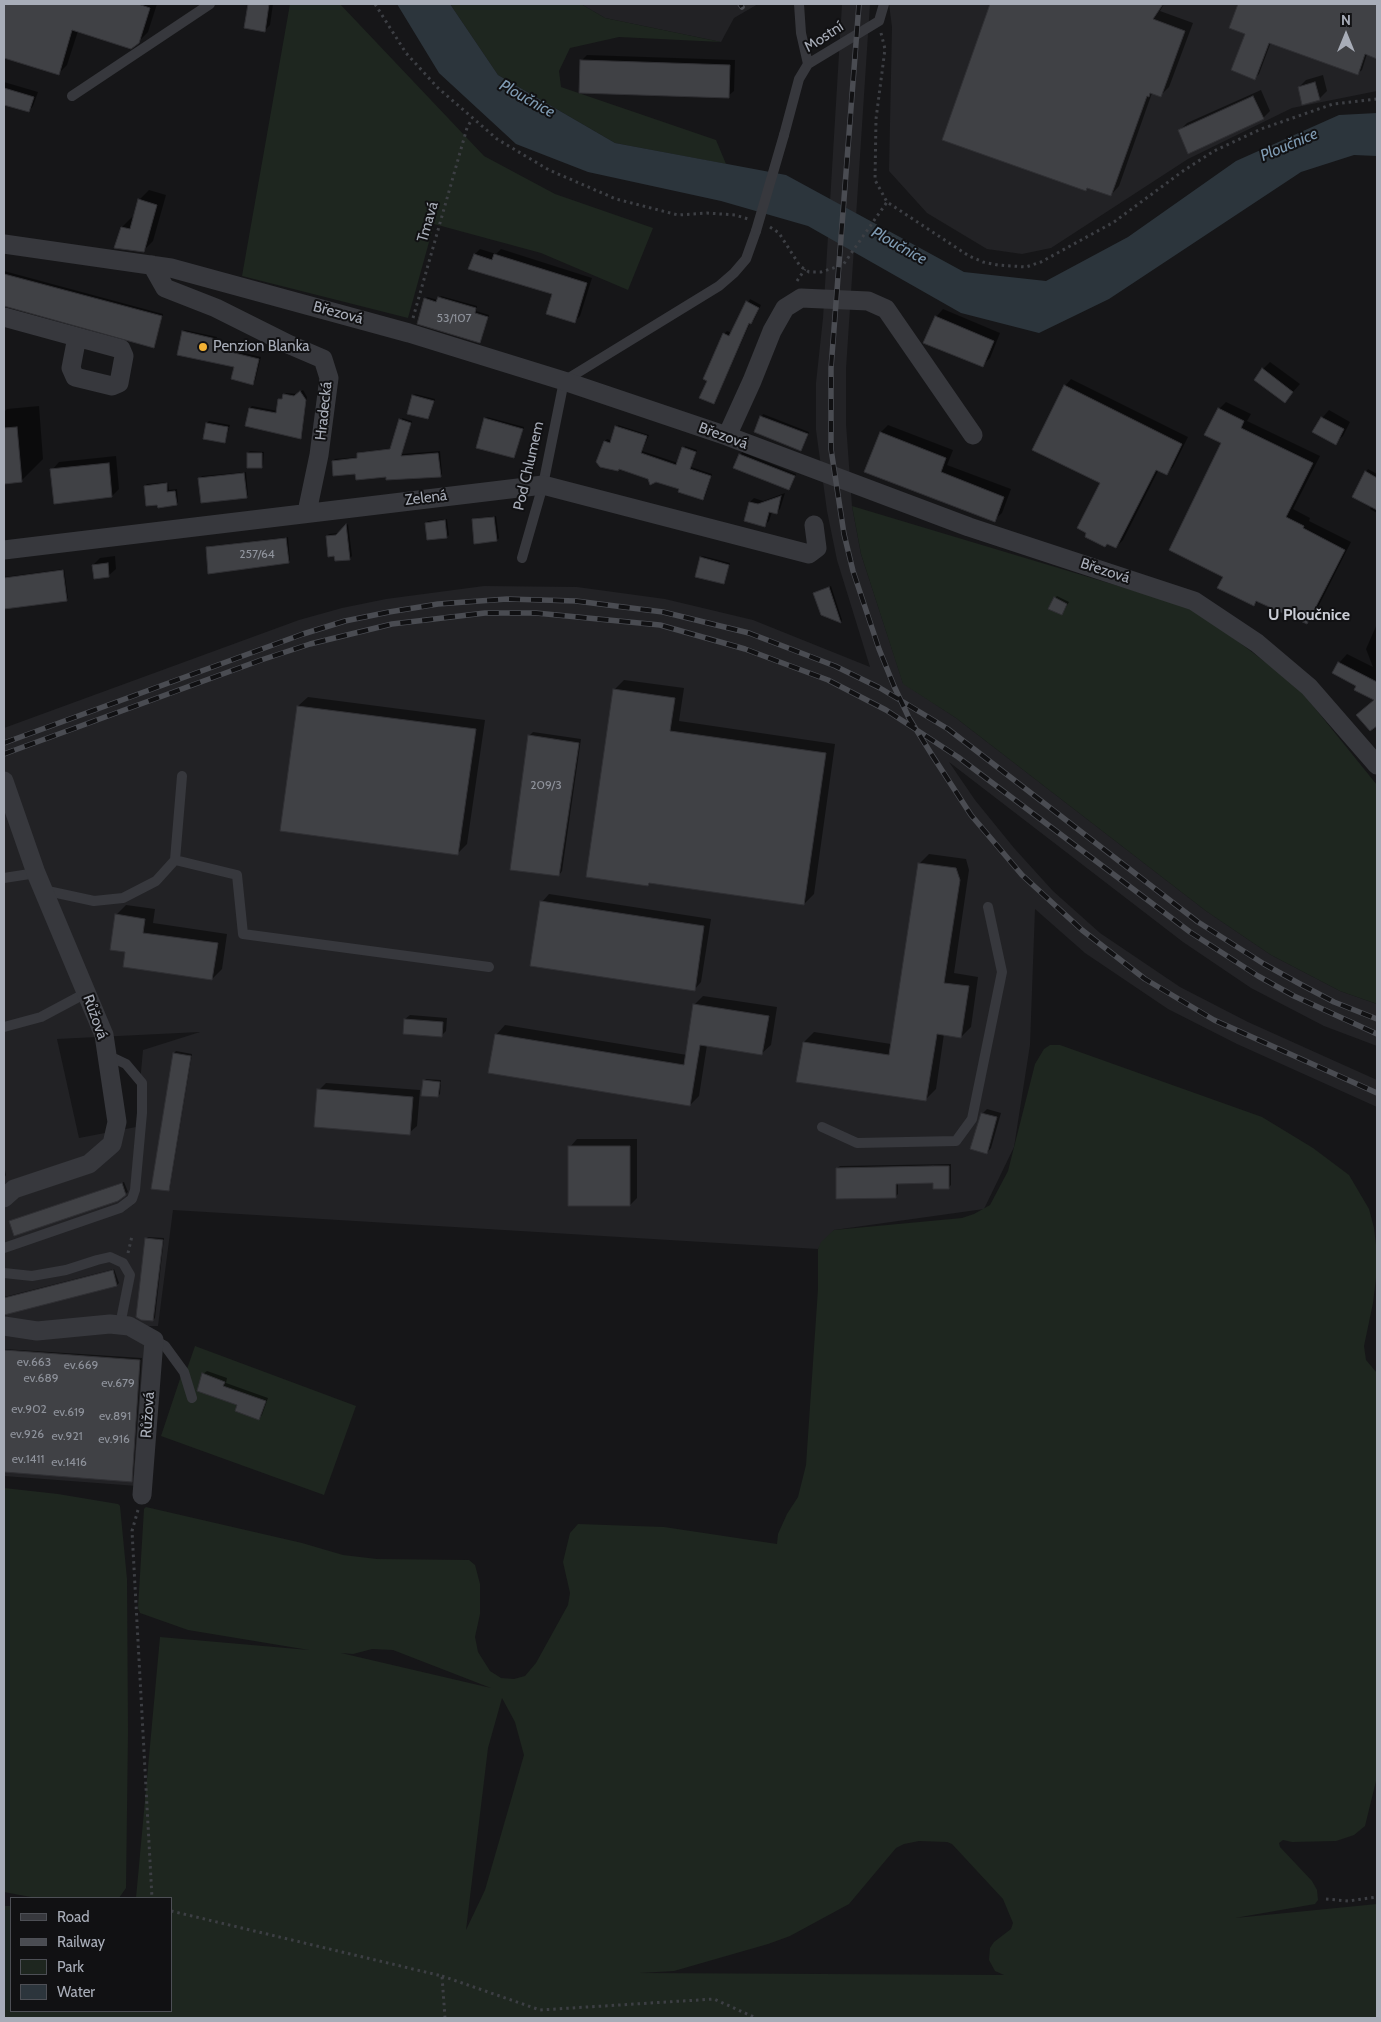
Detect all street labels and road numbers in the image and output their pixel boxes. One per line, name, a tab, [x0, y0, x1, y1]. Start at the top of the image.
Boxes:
street label: Mostní	[801, 18, 847, 56]
street label: Tmavá	[414, 200, 442, 244]
street label: Březová	[311, 298, 365, 328]
street label: Hradecká	[312, 381, 336, 441]
street label: Březová	[696, 419, 750, 453]
street label: Pod Chlumem	[510, 420, 548, 512]
street label: Zelená	[404, 486, 448, 510]
street label: Březová	[1078, 555, 1132, 587]
street label: Růžová	[79, 992, 111, 1042]
street label: Růžová	[137, 1391, 159, 1439]

